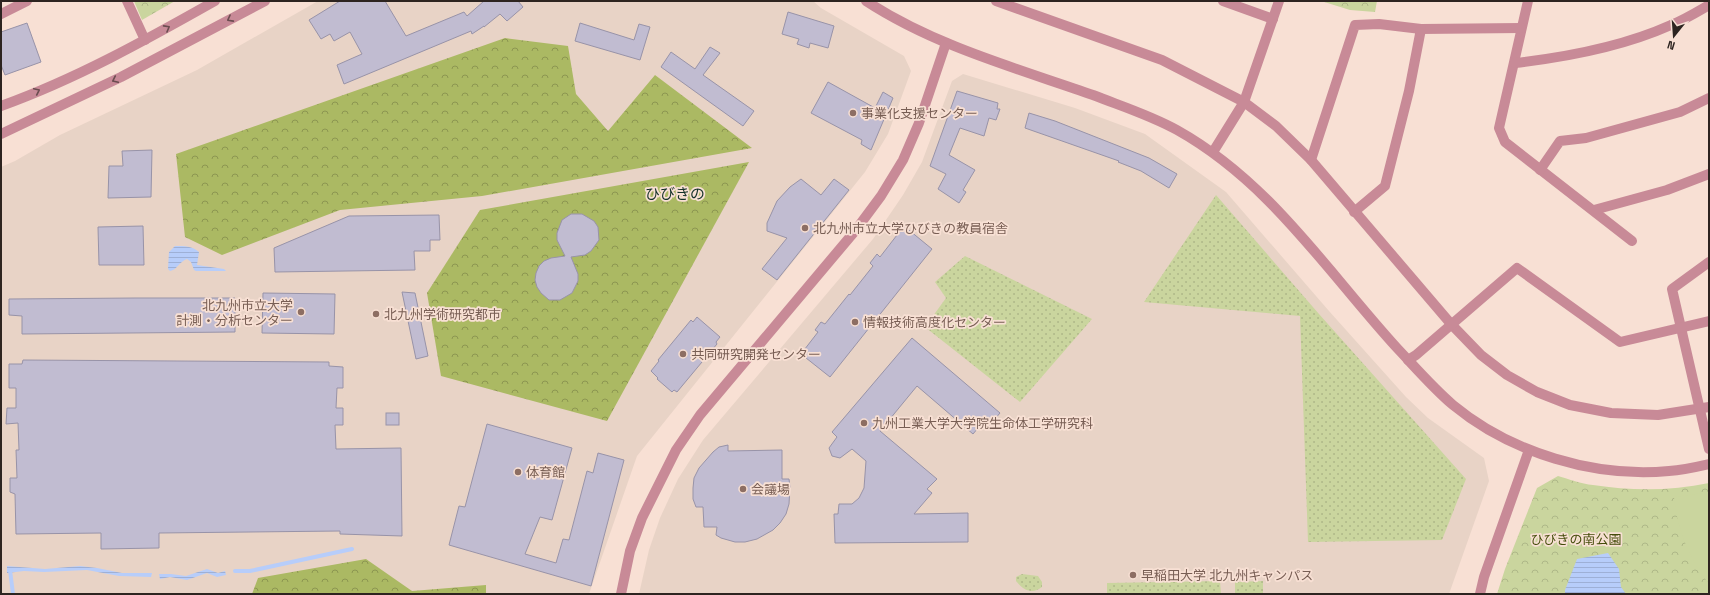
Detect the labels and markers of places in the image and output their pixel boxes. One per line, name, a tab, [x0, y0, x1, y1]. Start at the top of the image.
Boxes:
place label: 事業化支援センター	[861, 105, 978, 122]
marker: 事業化支援センター	[848, 108, 858, 118]
place label: 北九州市立大学ひびきの教員宿舎	[813, 220, 1008, 237]
marker: 北九州市立大学ひびきの教員宿舎	[800, 223, 810, 233]
place label: 北九州市立大学 計測・分析センター	[176, 297, 293, 329]
place label: 北九州学術研究都市	[384, 306, 501, 323]
marker: 北九州市立大学 計測・分析センター	[296, 307, 306, 317]
marker: 北九州学術研究都市	[371, 309, 381, 319]
place label: 情報技術高度化センター	[863, 314, 1006, 331]
marker: 情報技術高度化センター	[850, 317, 860, 327]
place label: 共同研究開発センター	[691, 346, 821, 363]
marker: 共同研究開発センター	[678, 349, 688, 359]
place label: 九州工業大学大学院生命体工学研究科	[872, 415, 1093, 432]
marker: 九州工業大学大学院生命体工学研究科	[859, 418, 869, 428]
place label: 体育館	[526, 464, 565, 481]
marker: 体育館	[513, 467, 523, 477]
place label: 会議場	[751, 481, 790, 498]
marker: 会議場	[738, 484, 748, 494]
place label: 早稲田大学 北九州キャンパス	[1141, 567, 1313, 584]
marker: 早稲田大学 北九州キャンパス	[1128, 570, 1138, 580]

